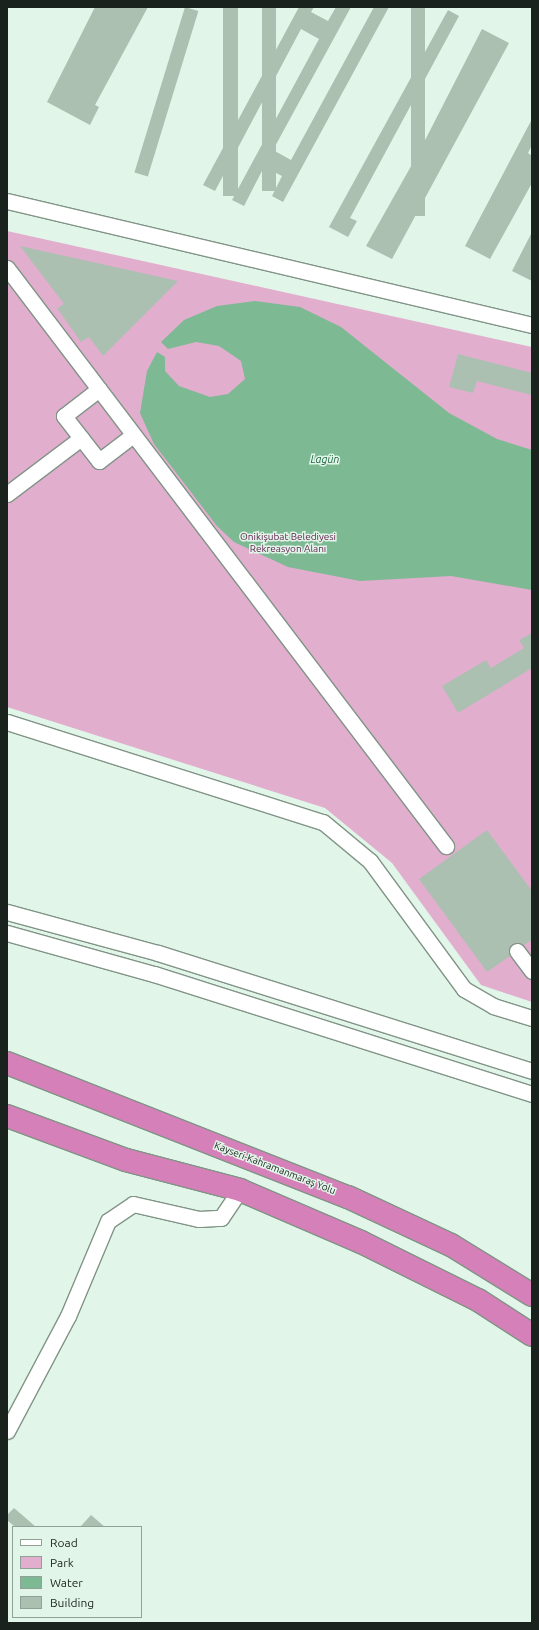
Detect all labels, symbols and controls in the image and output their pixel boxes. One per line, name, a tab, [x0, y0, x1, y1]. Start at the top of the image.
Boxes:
water label: Lagün	[311, 452, 339, 466]
park label: Onikişubat Belediyesi Rekreasyon Alanı	[240, 530, 336, 554]
street label: Kayseri-Kahramanmaraş Yolu	[213, 1139, 337, 1197]
legend	[12, 1526, 142, 1618]
text: Road	[50, 1536, 78, 1549]
text: Park	[50, 1556, 74, 1569]
text: Water	[50, 1576, 83, 1589]
text: Building	[50, 1596, 94, 1609]

